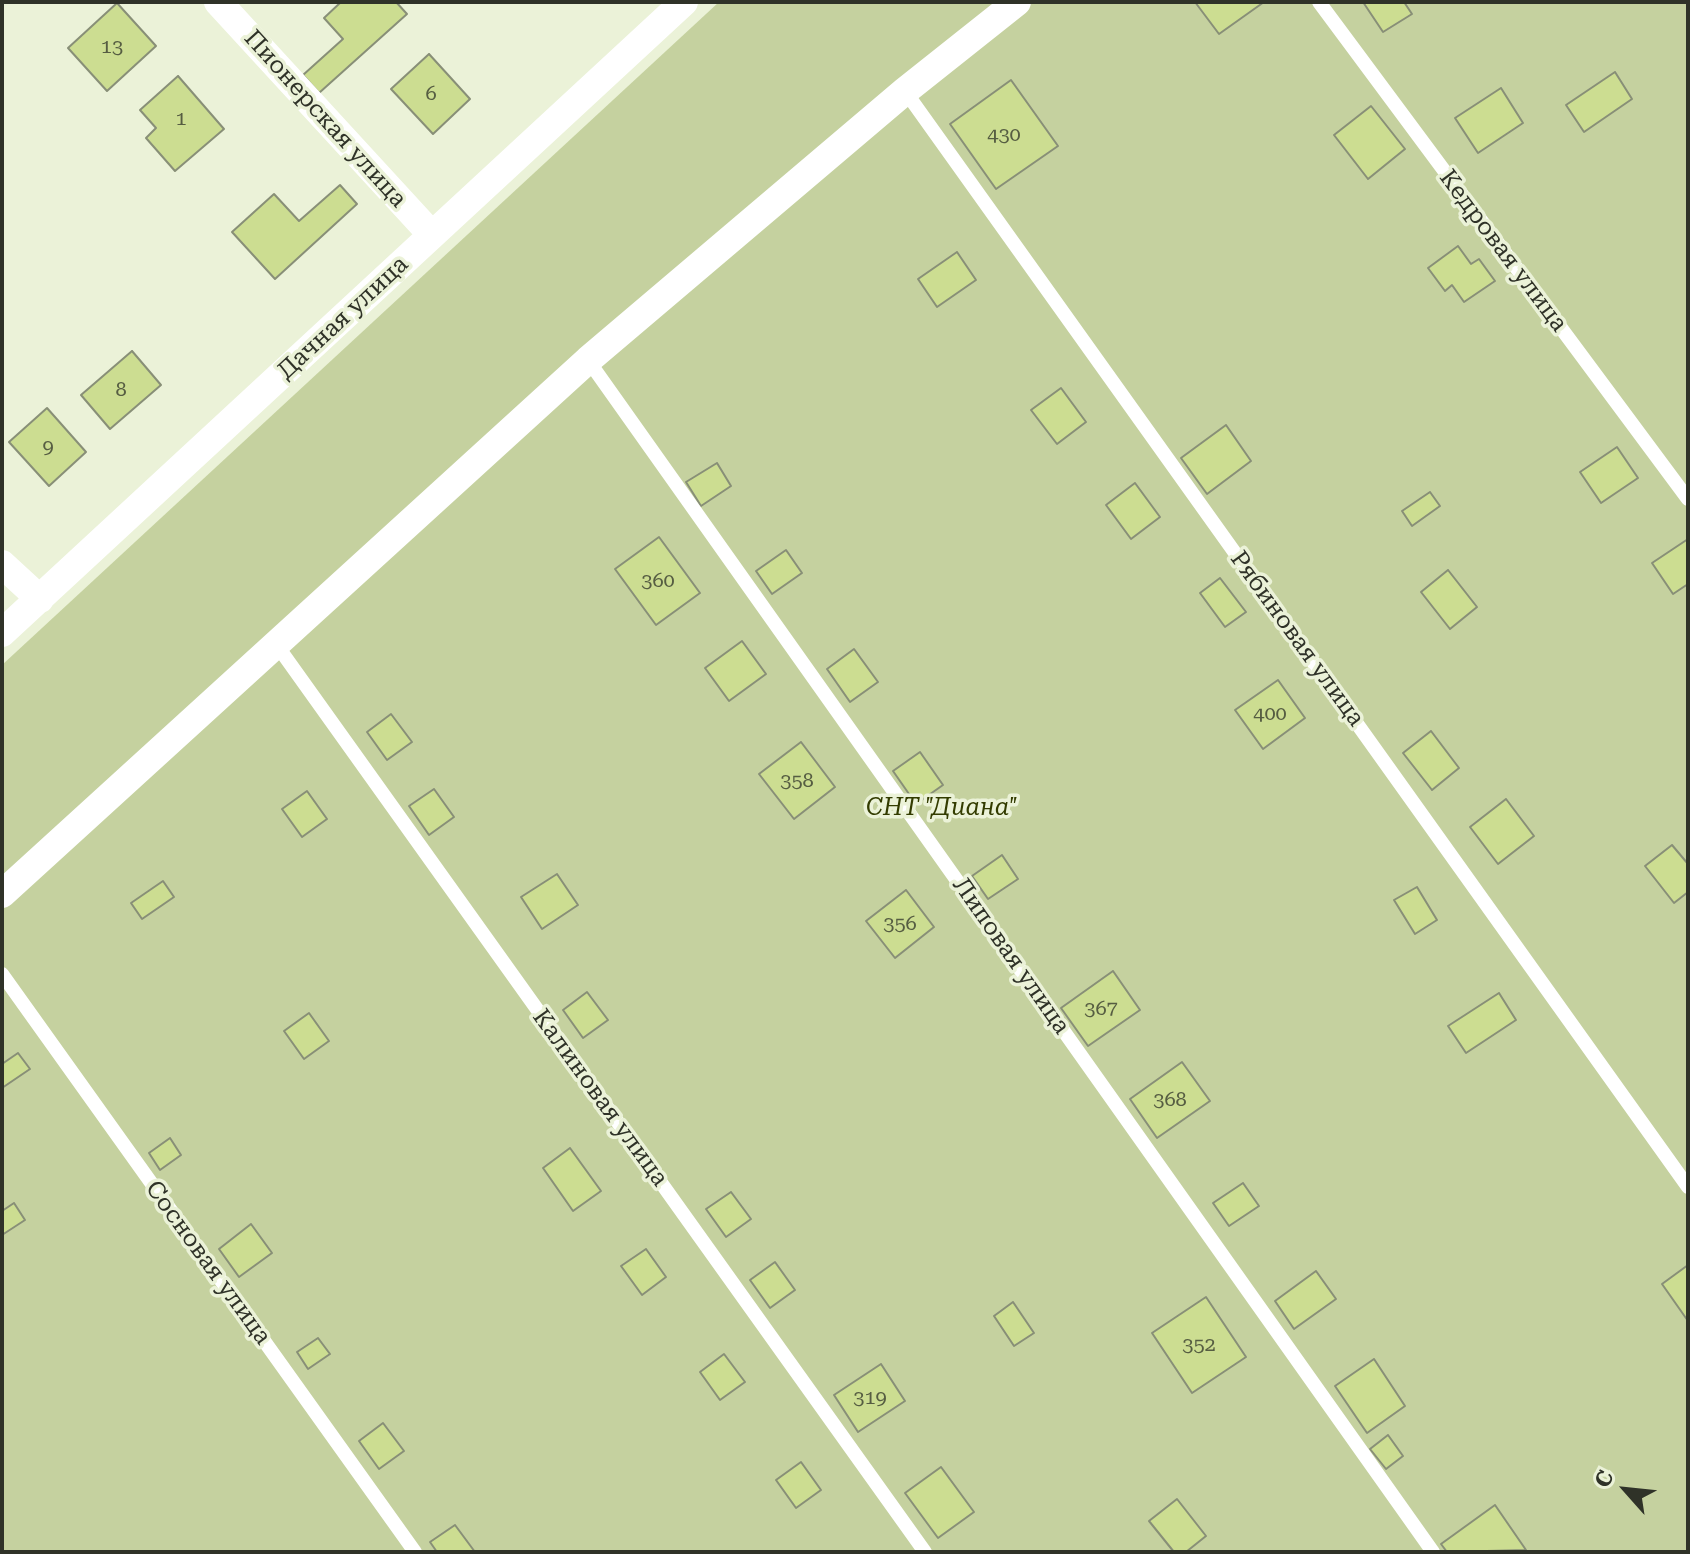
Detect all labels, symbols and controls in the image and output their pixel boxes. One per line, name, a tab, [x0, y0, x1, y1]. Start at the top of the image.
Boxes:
street label: Пионерская улица	[238, 24, 412, 214]
house number: 13	[101, 35, 123, 59]
house number: 6	[425, 82, 437, 106]
house number: 1	[175, 107, 187, 131]
house number: 430	[987, 123, 1021, 147]
street label: Кедровая улица	[1433, 164, 1573, 338]
street label: Дачная улица	[272, 250, 414, 386]
house number: 8	[115, 378, 127, 402]
house number: 9	[42, 435, 54, 459]
street label: Рябиновая улица	[1224, 546, 1370, 732]
house number: 360	[641, 569, 675, 593]
house number: 400	[1253, 702, 1287, 726]
house number: 358	[780, 769, 814, 793]
park label: СНТ "Диана"	[866, 794, 1018, 822]
street label: Липовая улица	[946, 872, 1076, 1040]
house number: 356	[883, 912, 917, 936]
house number: 367	[1084, 997, 1118, 1021]
street label: Калиновая улица	[526, 1004, 674, 1192]
house number: 368	[1153, 1088, 1187, 1112]
street label: Сосновая улица	[139, 1176, 277, 1350]
house number: 352	[1182, 1333, 1216, 1357]
house number: 319	[853, 1386, 887, 1410]
north arrow	[1586, 1450, 1666, 1530]
text: С	[1590, 1466, 1619, 1491]

